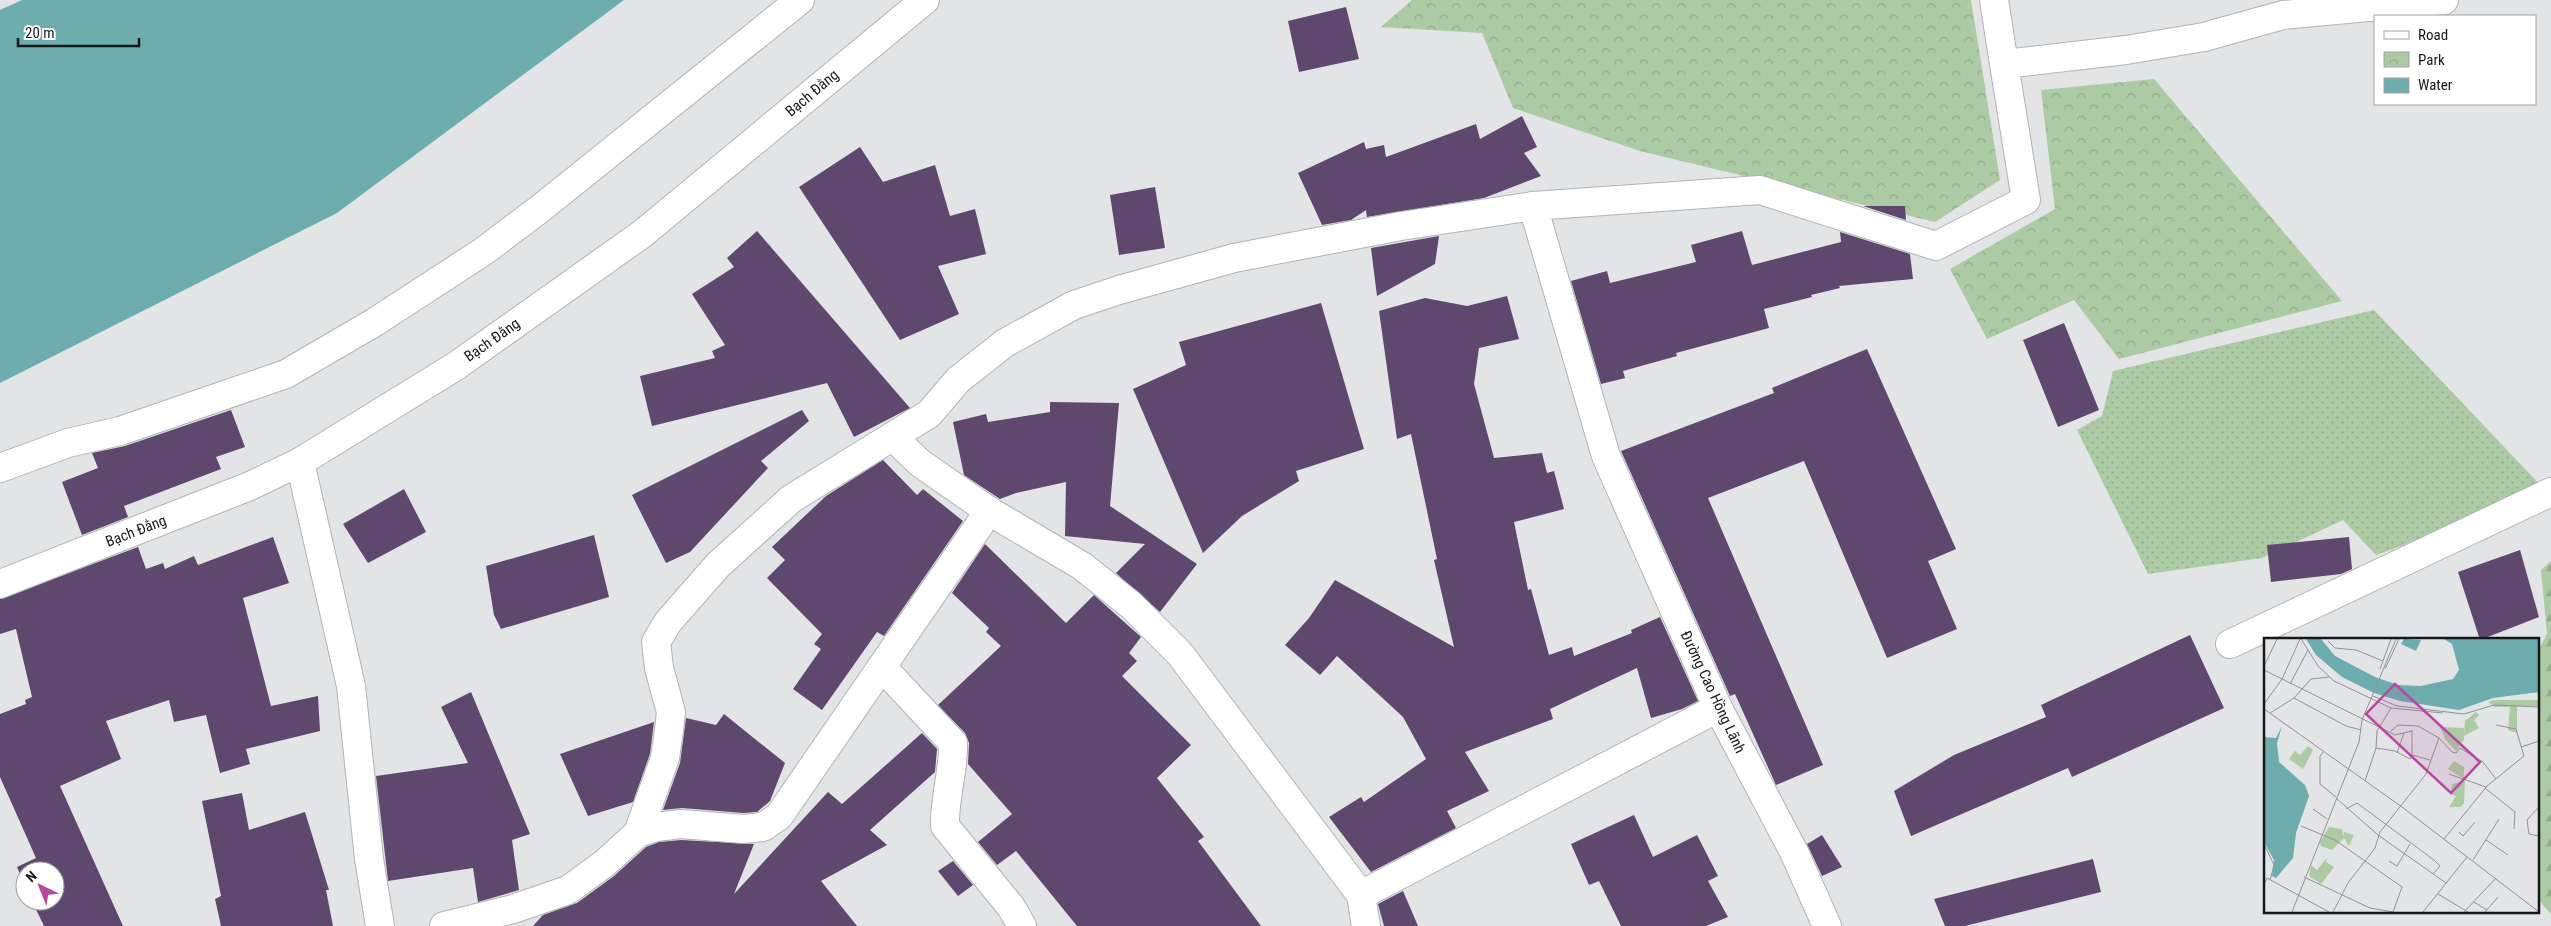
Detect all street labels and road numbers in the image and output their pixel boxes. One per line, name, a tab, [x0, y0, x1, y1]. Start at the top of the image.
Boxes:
street label: Bạch Đằng	[782, 66, 842, 120]
street label: Bạch Đằng	[461, 314, 523, 366]
street label: Bạch Đằng	[103, 511, 169, 551]
street label: Đường Cao Hồng Lãnh	[1677, 628, 1749, 756]

